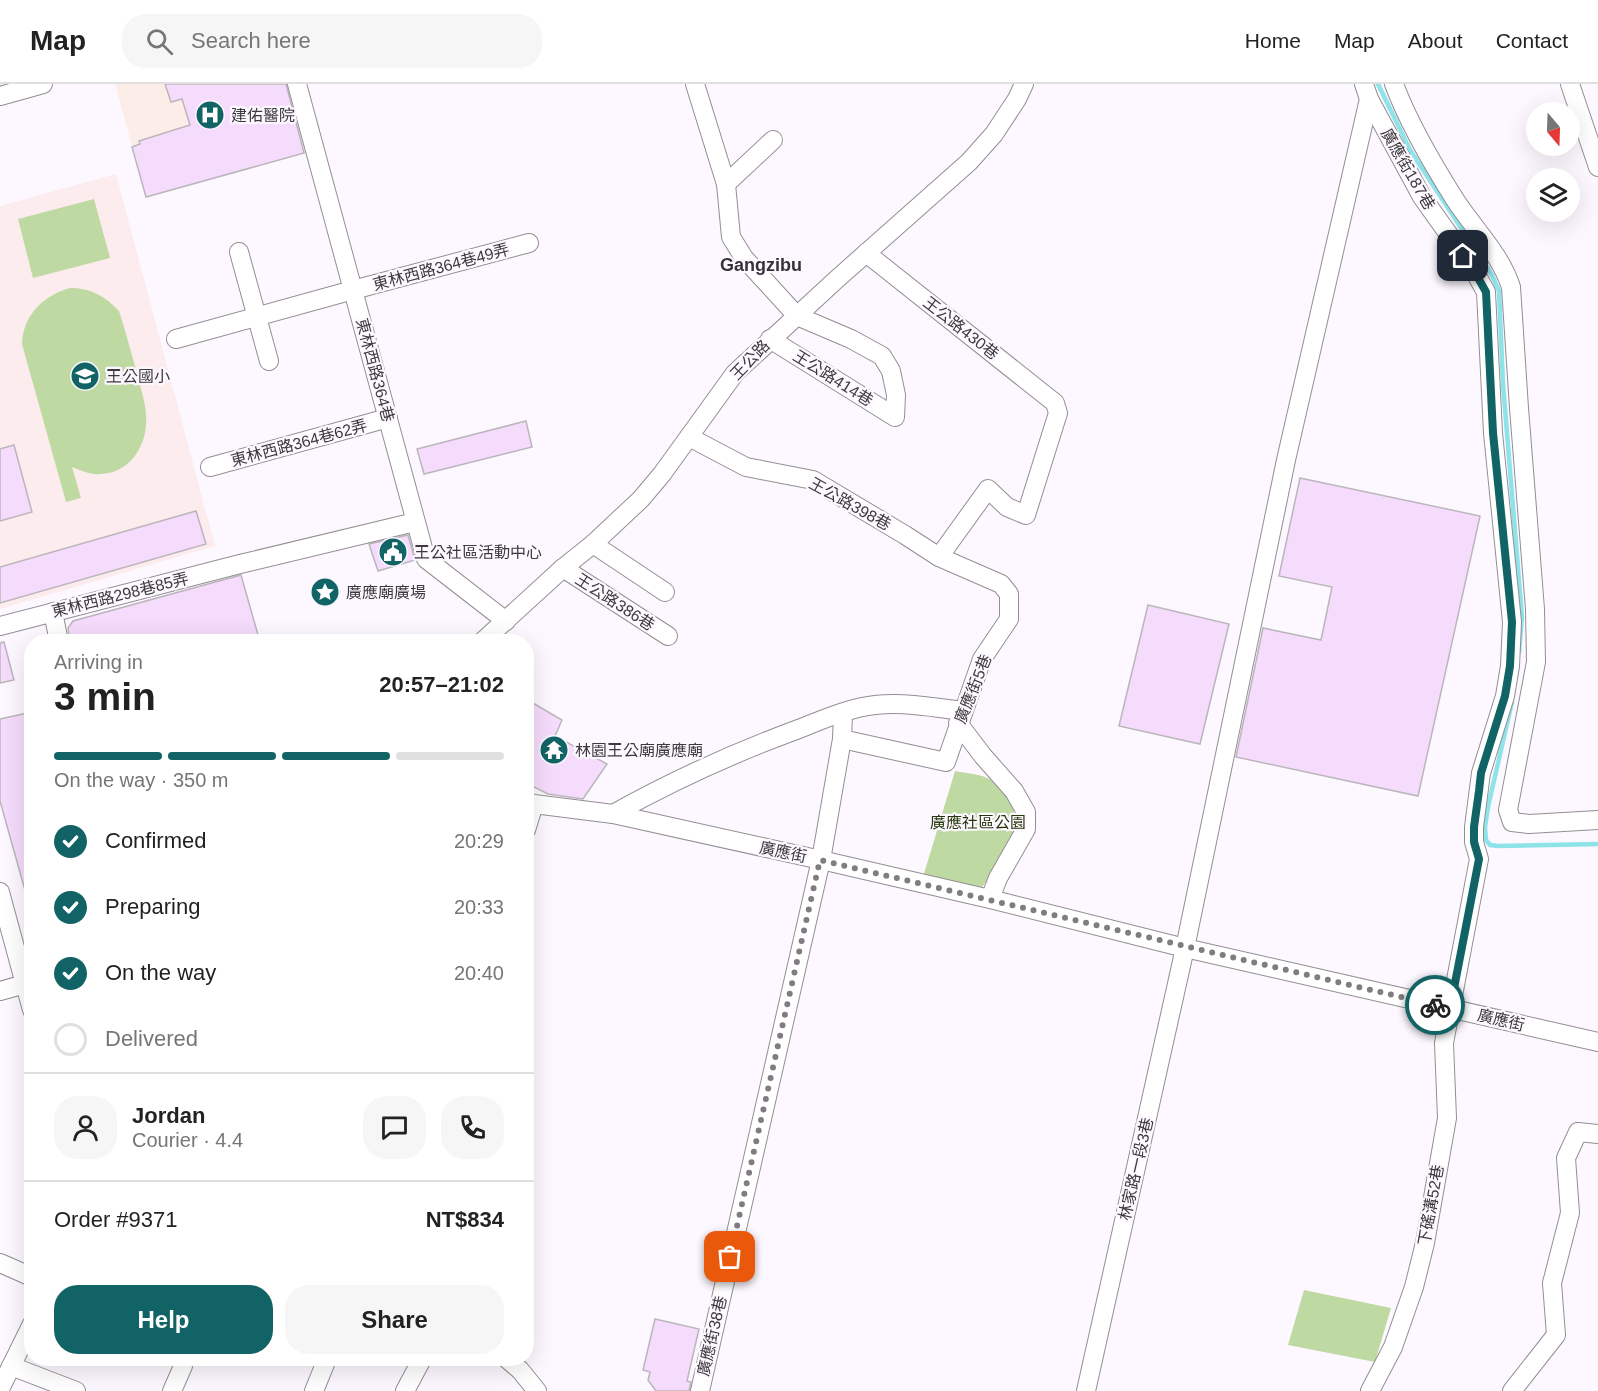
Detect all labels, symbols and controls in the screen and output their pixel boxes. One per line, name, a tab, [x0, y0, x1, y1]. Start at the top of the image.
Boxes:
search box	[122, 14, 542, 68]
text: Map	[30, 25, 86, 56]
icon: search	[143, 25, 176, 58]
text: Search here	[191, 28, 311, 53]
text: Home	[1245, 29, 1301, 52]
text: Map	[1334, 29, 1375, 52]
text: About	[1408, 29, 1463, 52]
text: Contact	[1496, 29, 1568, 52]
hospital icon: 建佑醫院	[194, 99, 226, 131]
north arrow	[1526, 102, 1580, 156]
map controls	[1526, 102, 1580, 222]
place label: 建佑醫院	[231, 107, 295, 124]
street label: 廣應街187巷	[1378, 125, 1438, 213]
button: layers	[1526, 168, 1580, 222]
pin	[1437, 230, 1488, 281]
icon: home	[1446, 239, 1479, 272]
street label: 東林西路364巷49弄	[371, 241, 511, 293]
district label: Gangzibu	[720, 255, 802, 275]
street label: 王公路430巷	[920, 293, 1002, 363]
street label: 東林西路364巷	[353, 316, 397, 424]
street label: 王公路	[727, 337, 773, 383]
street label: 王公路414巷	[790, 347, 876, 409]
school or university icon: 王公國小	[69, 360, 101, 392]
place label: 王公國小	[106, 368, 170, 385]
street label: 東林西路364巷62弄	[229, 417, 369, 469]
street label: 王公路398巷	[806, 475, 894, 533]
public building icon: 王公社區活動中心	[377, 536, 409, 568]
place label: 王公社區活動中心	[414, 544, 542, 561]
street label: 東林西路298巷85弄	[50, 570, 190, 620]
street label: 王公路386巷	[572, 570, 658, 634]
place icon: 廣應廟廣場	[309, 576, 341, 608]
place label: 廣應廟廣場	[346, 584, 426, 601]
text: Arriving in	[54, 651, 143, 673]
street label: 廣應街5巷	[951, 652, 995, 726]
text: 20:57–21:02	[379, 672, 504, 697]
text: 3 min	[54, 675, 156, 718]
temple icon: 林園王公廟廣應廟	[538, 734, 570, 766]
place label: 林園王公廟廣應廟	[575, 742, 703, 759]
text: On the way · 350 m	[54, 769, 229, 791]
park label: 廣應社區公園	[930, 814, 1026, 831]
icon: check	[54, 825, 87, 858]
text: Confirmed	[105, 828, 206, 853]
text: 20:29	[454, 830, 504, 852]
street label: 廣應街	[758, 839, 808, 865]
icon: check	[54, 891, 87, 924]
text: Preparing	[105, 894, 200, 919]
text: 20:33	[454, 896, 504, 918]
icon: check	[54, 957, 87, 990]
text: On the way	[105, 960, 216, 985]
text: 20:40	[454, 962, 504, 984]
courier	[1405, 975, 1465, 1035]
icon: bike	[1419, 989, 1452, 1022]
street label: 廣應街	[1476, 1006, 1526, 1034]
text: Delivered	[105, 1026, 198, 1051]
button: person	[54, 1096, 117, 1159]
button: chat	[363, 1096, 426, 1159]
button: phone	[441, 1096, 504, 1159]
text: Jordan	[132, 1103, 205, 1128]
street label: 林家路一段3巷	[1116, 1116, 1156, 1222]
text: Courier · 4.4	[132, 1129, 243, 1151]
street label: 下磘溝52巷	[1416, 1163, 1446, 1247]
text: Order #9371	[54, 1207, 178, 1232]
text: NT$834	[426, 1207, 504, 1232]
pin	[704, 1231, 755, 1282]
icon: bag	[713, 1240, 746, 1273]
button: Help	[54, 1285, 273, 1354]
button: Share	[285, 1285, 504, 1354]
street label: 廣應街38巷	[695, 1294, 729, 1378]

